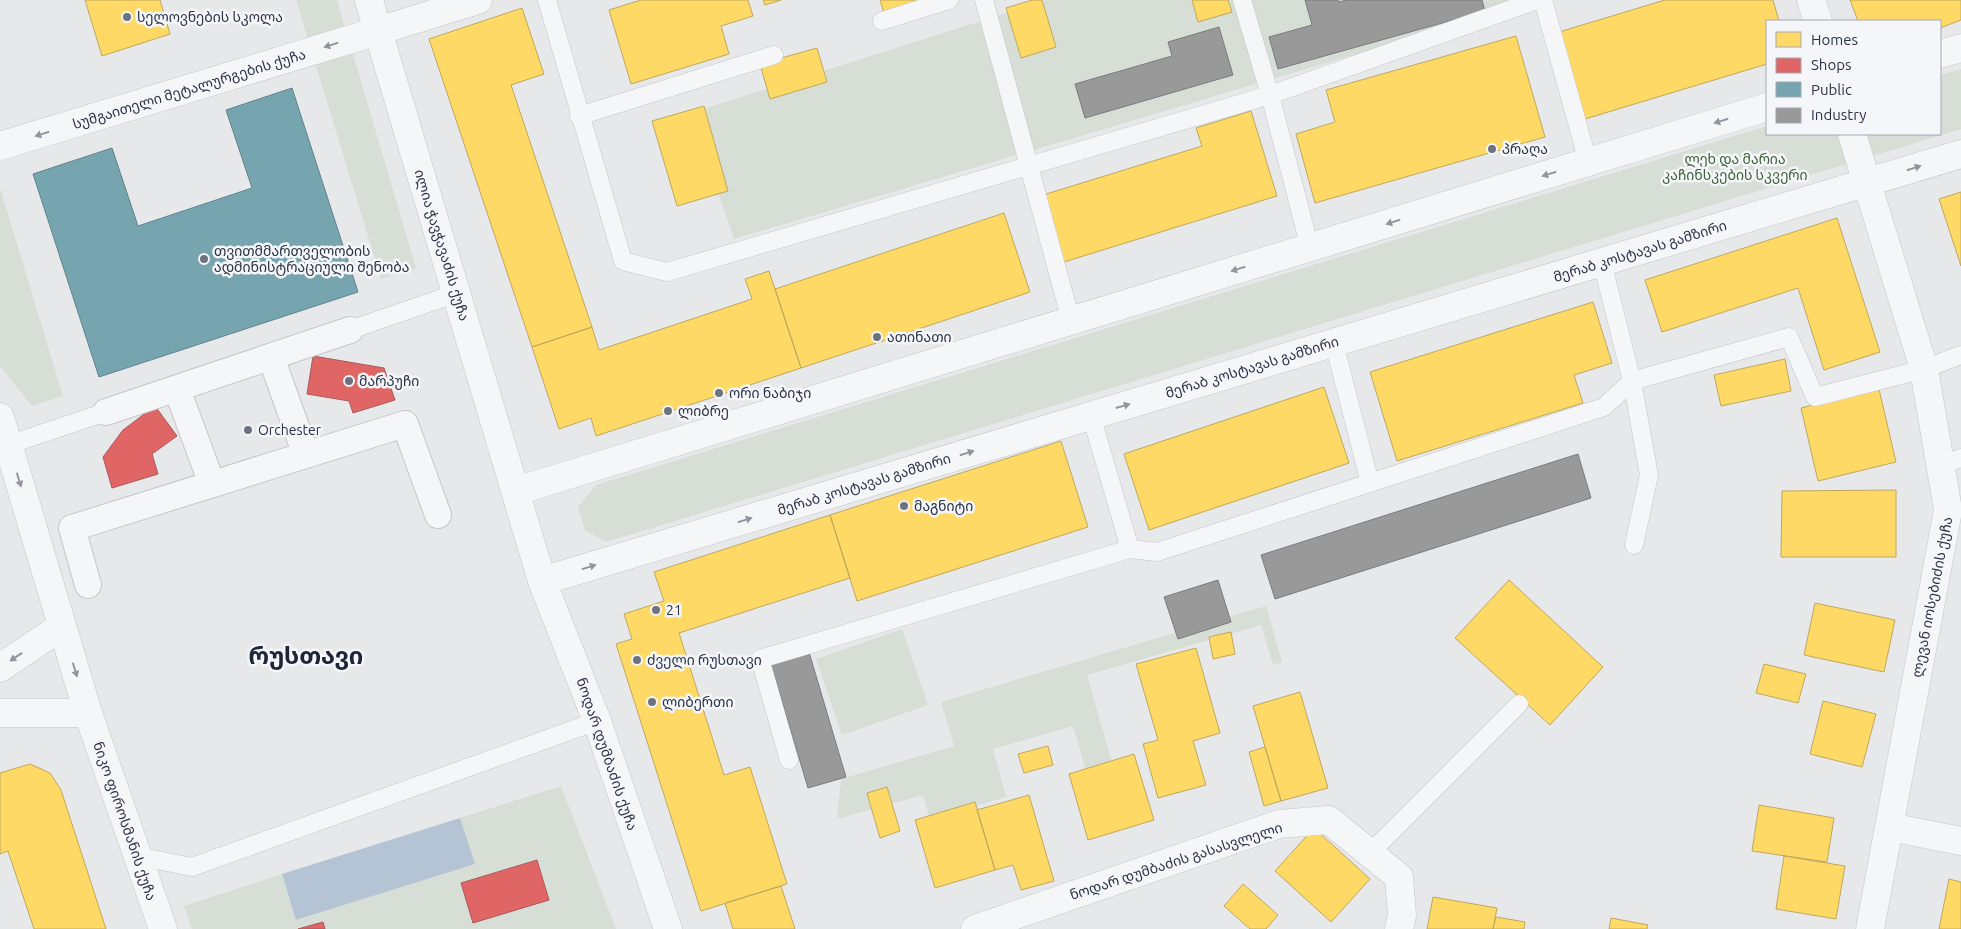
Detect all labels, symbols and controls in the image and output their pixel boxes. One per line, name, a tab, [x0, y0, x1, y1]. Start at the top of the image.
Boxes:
place label: სელოვნების სკოლა	[137, 9, 283, 26]
marker: სელოვნების სკოლა	[121, 11, 133, 23]
legend	[1766, 20, 1941, 135]
text: Homes	[1811, 31, 1858, 48]
one-way arrow	[324, 42, 339, 49]
street label: სუმგაითელი მეტალურგების ქუჩა	[71, 46, 308, 133]
text: Shops	[1811, 56, 1852, 73]
text: Public	[1811, 81, 1852, 98]
text: Industry	[1811, 106, 1866, 123]
one-way arrow	[1713, 118, 1728, 126]
one-way arrow	[34, 130, 49, 138]
place label: პრაღა	[1502, 141, 1548, 158]
marker: პრაღა	[1486, 143, 1498, 155]
park label: ლეხ და მარია კაჩინსკების სკვერი	[1662, 151, 1808, 184]
one-way arrow	[1906, 164, 1921, 172]
street label: ილია ჭავჭავაძის ქუჩა	[410, 167, 473, 323]
one-way arrow	[1541, 171, 1556, 179]
street label: მერაბ კოსტავას გამზირი	[1551, 217, 1729, 286]
one-way arrow	[1386, 218, 1401, 226]
place label: თვითმმართველობის ადმინისტრაციული შენობა	[214, 243, 409, 276]
marker: თვითმმართველობის ადმინისტრაციული შენობა	[198, 253, 210, 265]
one-way arrow	[1230, 266, 1245, 274]
place label: ათინათი	[887, 329, 952, 345]
marker: ათინათი	[871, 331, 883, 343]
street label: მერაბ კოსტავას გამზირი	[1163, 333, 1341, 402]
place label: მარპუჩი	[359, 373, 419, 390]
marker: მარპუჩი	[343, 375, 355, 387]
place label: ორი ნაბიჯი	[729, 385, 811, 402]
marker: ორი ნაბიჯი	[713, 387, 725, 399]
one-way arrow	[1115, 402, 1130, 410]
place label: ლიბრე	[678, 403, 729, 420]
marker: ლიბრე	[662, 405, 674, 417]
place label: Orchester	[258, 422, 322, 438]
marker: Orchester	[242, 424, 254, 436]
one-way arrow	[960, 449, 975, 457]
street label: მერაბ კოსტავას გამზირი	[775, 450, 953, 519]
one-way arrow	[15, 473, 23, 488]
place label: მაგნიტი	[914, 498, 973, 515]
marker: მაგნიტი	[898, 500, 910, 512]
street label: ლევან იოსებიძის ქუჩა	[1909, 515, 1956, 679]
one-way arrow	[737, 516, 752, 524]
one-way arrow	[582, 563, 597, 571]
place label: 21	[666, 602, 682, 618]
marker: 21	[650, 604, 662, 616]
district label: რუსთავი	[249, 642, 363, 670]
one-way arrow	[10, 652, 23, 662]
place label: ძველი რუსთავი	[647, 652, 762, 669]
marker: ძველი რუსთავი	[631, 654, 643, 666]
one-way arrow	[71, 662, 79, 677]
street label: ნოდარ დუმბაძის ქუჩა	[572, 676, 641, 833]
place label: ლიბერთი	[662, 694, 733, 711]
marker: ლიბერთი	[646, 696, 658, 708]
street label: ნიკო ფიროსმანის ქუჩა	[89, 739, 160, 903]
street label: ნოდარ დუმბაძის გასასვლელი	[1068, 819, 1285, 904]

